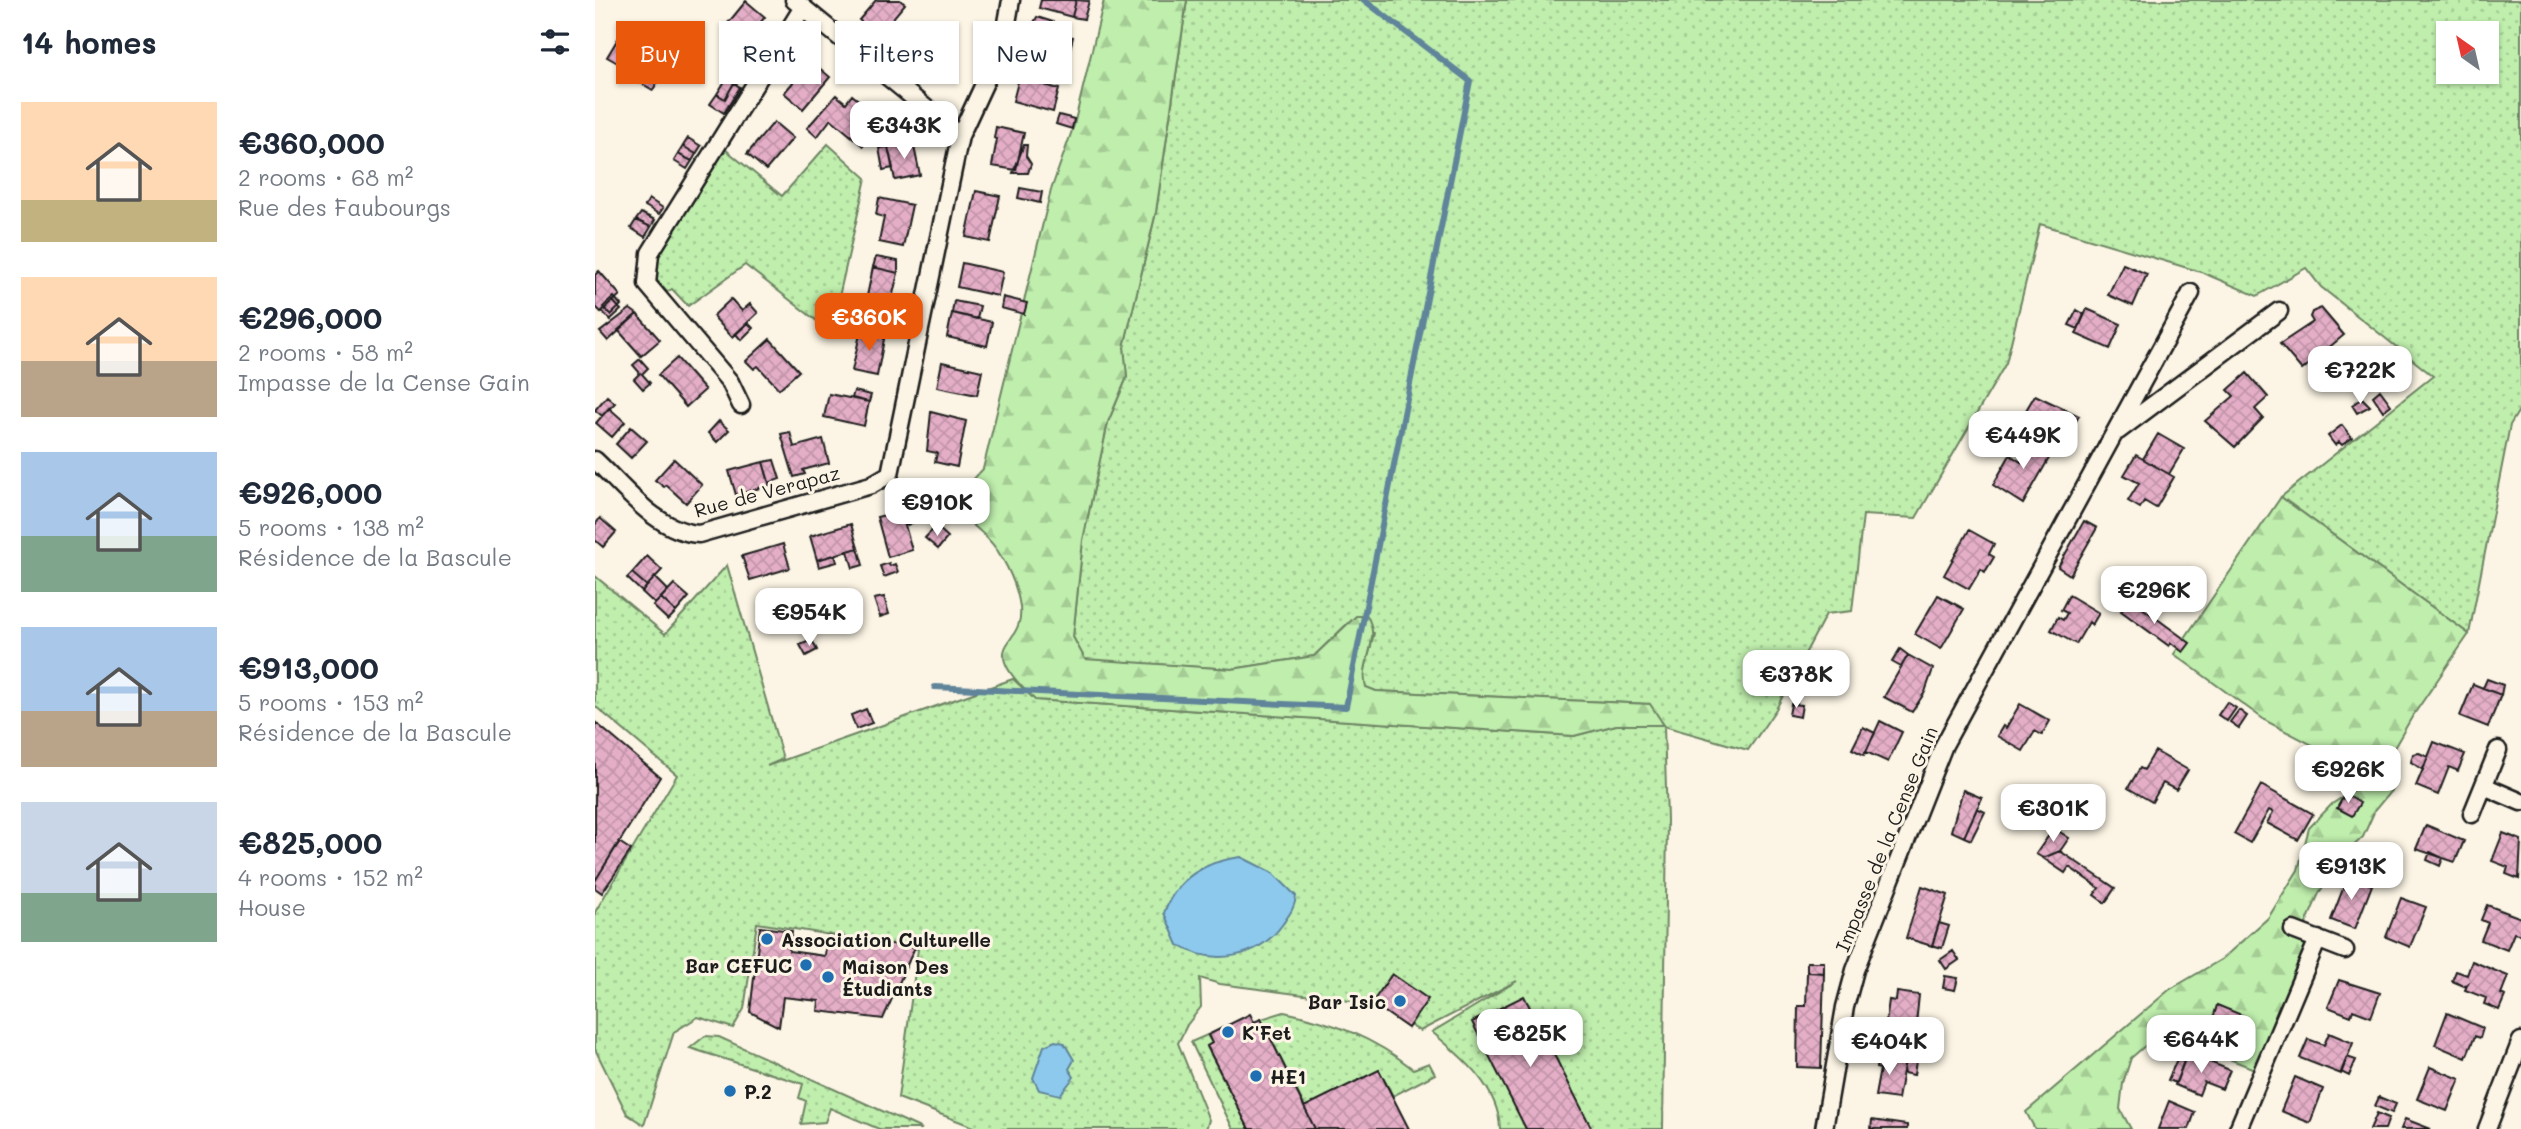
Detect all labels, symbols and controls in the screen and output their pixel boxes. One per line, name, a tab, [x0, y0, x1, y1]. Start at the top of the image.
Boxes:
chip: Buy	[616, 21, 705, 84]
chip: Rent	[719, 21, 821, 84]
chip: Filters	[835, 21, 959, 84]
chip: New	[973, 21, 1072, 84]
north arrow	[2436, 21, 2499, 84]
map controls	[2436, 21, 2499, 84]
text: 14 homes	[21, 22, 157, 62]
icon: filters	[536, 23, 574, 61]
pin: €343K	[855, 102, 953, 161]
text: €343K	[866, 109, 942, 139]
text: €360,000	[238, 122, 385, 162]
icon: home	[77, 130, 161, 214]
text: 2 rooms · 68 m²	[238, 162, 413, 192]
text: Rue des Faubourgs	[238, 192, 451, 222]
pin: €360K	[820, 294, 918, 353]
text: €296,000	[238, 297, 382, 337]
text: €360K	[831, 301, 907, 331]
icon: home	[77, 305, 161, 389]
text: 2 rooms · 58 m²	[238, 337, 413, 367]
pin: €722K	[2311, 346, 2409, 406]
text: €722K	[2324, 354, 2396, 384]
text: Impasse de la Cense Gain	[238, 367, 530, 397]
pin: €449K	[1974, 412, 2072, 471]
text: €449K	[1985, 419, 2061, 449]
street label: Rue de Verapaz	[691, 460, 843, 522]
text: €926,000	[238, 472, 382, 512]
pin: €910K	[888, 478, 986, 538]
icon: home	[77, 480, 161, 564]
text: €910K	[901, 486, 973, 516]
text: 5 rooms · 138 m²	[238, 512, 424, 542]
text: Résidence de la Bascule	[238, 542, 512, 572]
pin: €296K	[2105, 566, 2203, 626]
text: €296K	[2117, 574, 2191, 604]
pin: €954K	[760, 588, 858, 648]
text: €954K	[771, 596, 847, 626]
text: €913,000	[238, 647, 379, 687]
pin: €378K	[1747, 650, 1845, 710]
icon: home	[77, 655, 161, 739]
text: €378K	[1759, 658, 1833, 688]
text: 5 rooms · 153 m²	[238, 687, 423, 717]
text: Résidence de la Bascule	[238, 717, 512, 747]
street label: Impasse de la Cense Gain	[1829, 723, 1943, 955]
pin: €926K	[2299, 746, 2397, 805]
text: €926K	[2311, 753, 2385, 783]
pin: €301K	[2004, 784, 2102, 844]
text: €301K	[2017, 792, 2089, 822]
text: €825,000	[238, 822, 382, 862]
icon: home	[77, 830, 161, 914]
pin: €913K	[2302, 842, 2400, 902]
text: €913K	[2315, 850, 2387, 880]
text: 4 rooms · 152 m²	[238, 862, 423, 892]
text: House	[238, 892, 306, 922]
place label: Association Culturelle	[781, 927, 991, 952]
marker: Association Culturelle	[759, 931, 775, 947]
place label: Bar CEFUC	[685, 953, 792, 978]
place label: Maison Des Étudiants	[842, 954, 949, 1001]
marker: Bar CEFUC	[798, 957, 814, 973]
marker: Maison Des Étudiants	[820, 969, 836, 985]
place label: Bar Isic	[1308, 989, 1386, 1014]
marker: Bar Isic	[1392, 993, 1408, 1009]
pin: €825K	[1481, 1010, 1579, 1069]
pin: €644K	[2152, 1016, 2250, 1075]
text: €825K	[1493, 1017, 1567, 1047]
pin: €404K	[1840, 1018, 1938, 1077]
place label: K'Fet	[1242, 1020, 1292, 1045]
text: €644K	[2163, 1023, 2239, 1053]
marker: K'Fet	[1220, 1024, 1236, 1040]
text: €404K	[1850, 1025, 1928, 1055]
place label: HE1	[1270, 1064, 1306, 1089]
marker: HE1	[1248, 1068, 1264, 1084]
place label: P.2	[744, 1079, 772, 1104]
marker: P.2	[722, 1083, 738, 1099]

